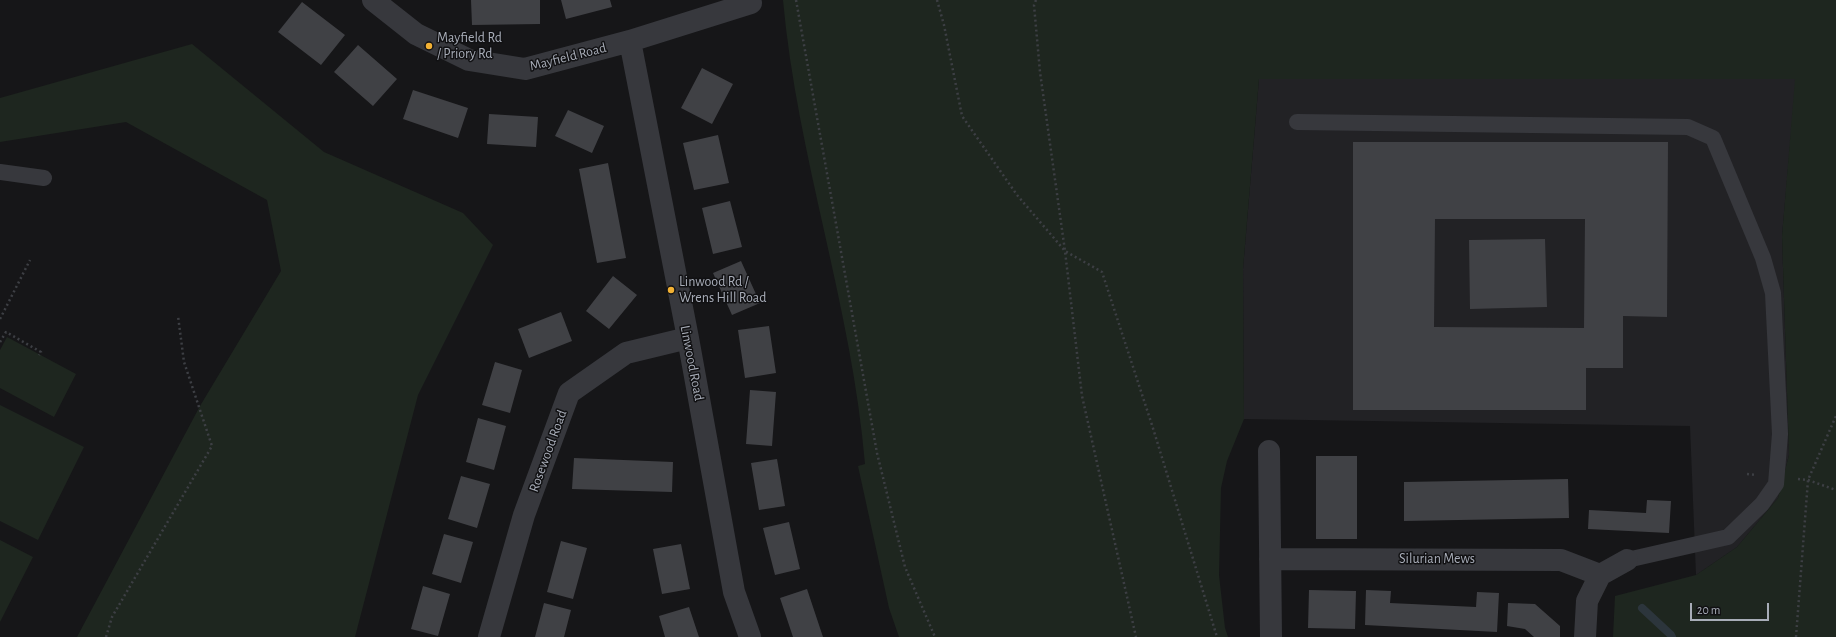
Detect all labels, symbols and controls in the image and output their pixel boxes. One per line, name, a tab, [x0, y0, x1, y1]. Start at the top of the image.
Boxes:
place label: Mayfield Rd / Priory Rd	[437, 30, 502, 62]
street label: Mayfield Road	[528, 39, 608, 75]
marker: Mayfield Rd / Priory Rd	[424, 41, 434, 51]
place label: Linwood Rd / Wrens Hill Road	[679, 274, 767, 306]
marker: Linwood Rd / Wrens Hill Road	[666, 285, 676, 295]
street label: Linwood Road	[676, 324, 708, 402]
street label: Rosewood Road	[525, 408, 571, 494]
street label: Silurian Mews	[1399, 551, 1475, 567]
scale bar	[1692, 595, 1771, 621]
text: 20 m	[1697, 604, 1720, 616]

